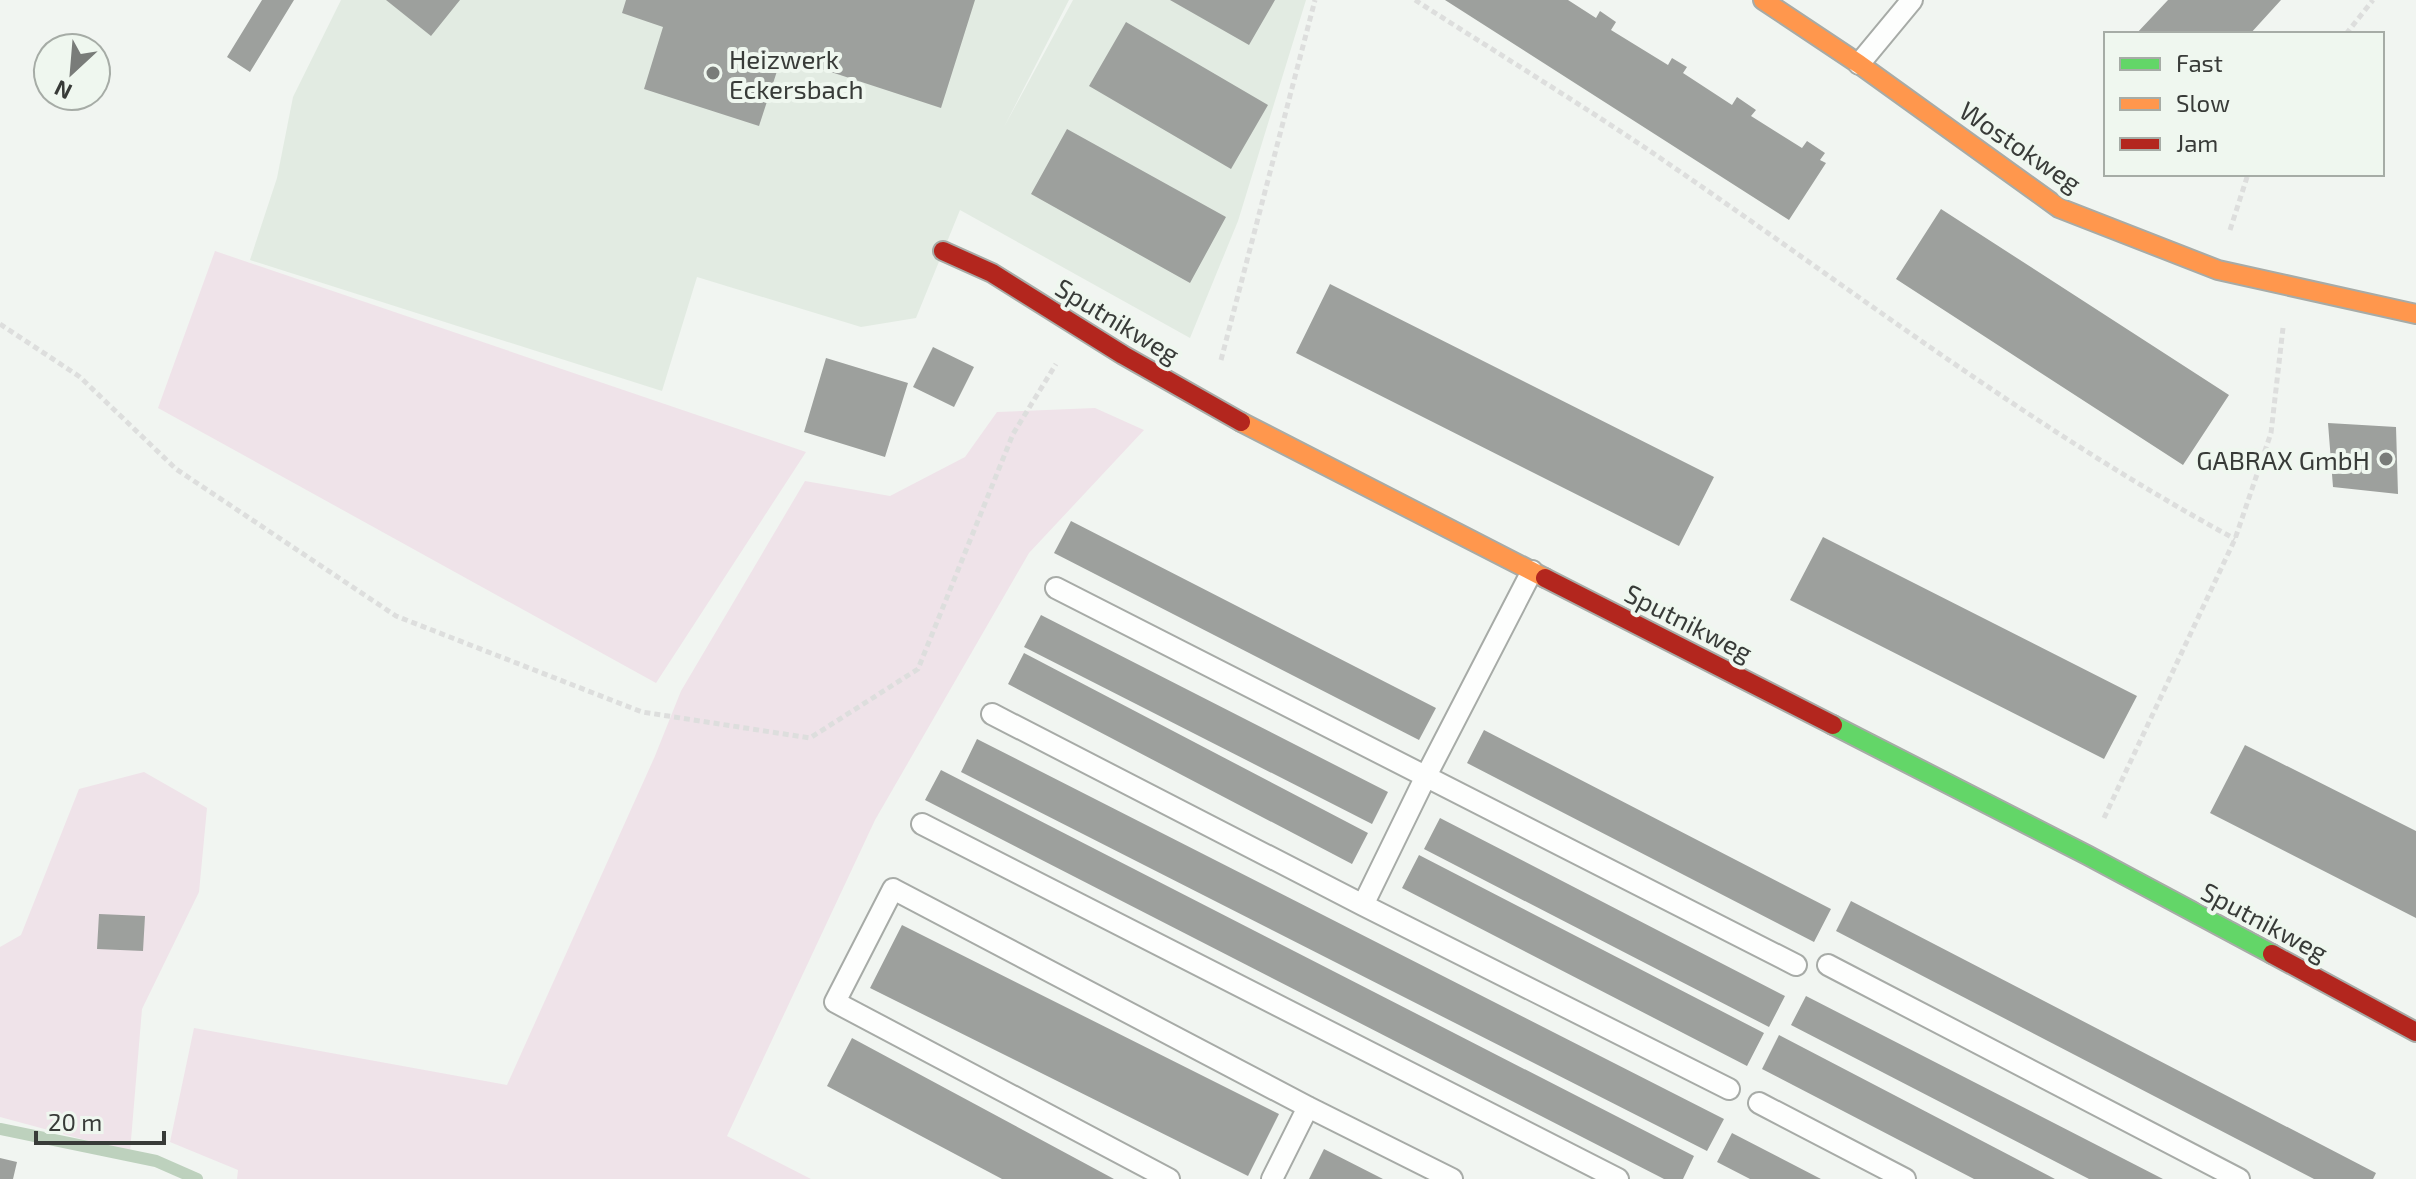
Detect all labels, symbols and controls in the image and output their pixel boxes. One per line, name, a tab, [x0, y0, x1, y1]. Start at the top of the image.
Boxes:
north arrow	[32, 32, 112, 112]
legend	[2104, 32, 2384, 176]
place label: Heizwerk Eckersbach	[729, 43, 864, 104]
text: Fast	[2176, 48, 2223, 77]
marker: Heizwerk Eckersbach	[704, 64, 722, 82]
text: N	[50, 76, 76, 106]
text: Slow	[2176, 88, 2230, 117]
street label: Wostokweg	[1954, 94, 2088, 198]
text: Jam	[2176, 128, 2218, 157]
street label: Sputnikweg	[1050, 271, 1186, 369]
place label: GABRAX GmbH	[2196, 444, 2370, 475]
marker: GABRAX GmbH	[2377, 450, 2395, 468]
street label: Sputnikweg	[1620, 577, 1758, 667]
street label: Sputnikweg	[2196, 875, 2334, 967]
scale bar	[36, 1095, 164, 1145]
text: 20 m	[48, 1107, 102, 1136]

